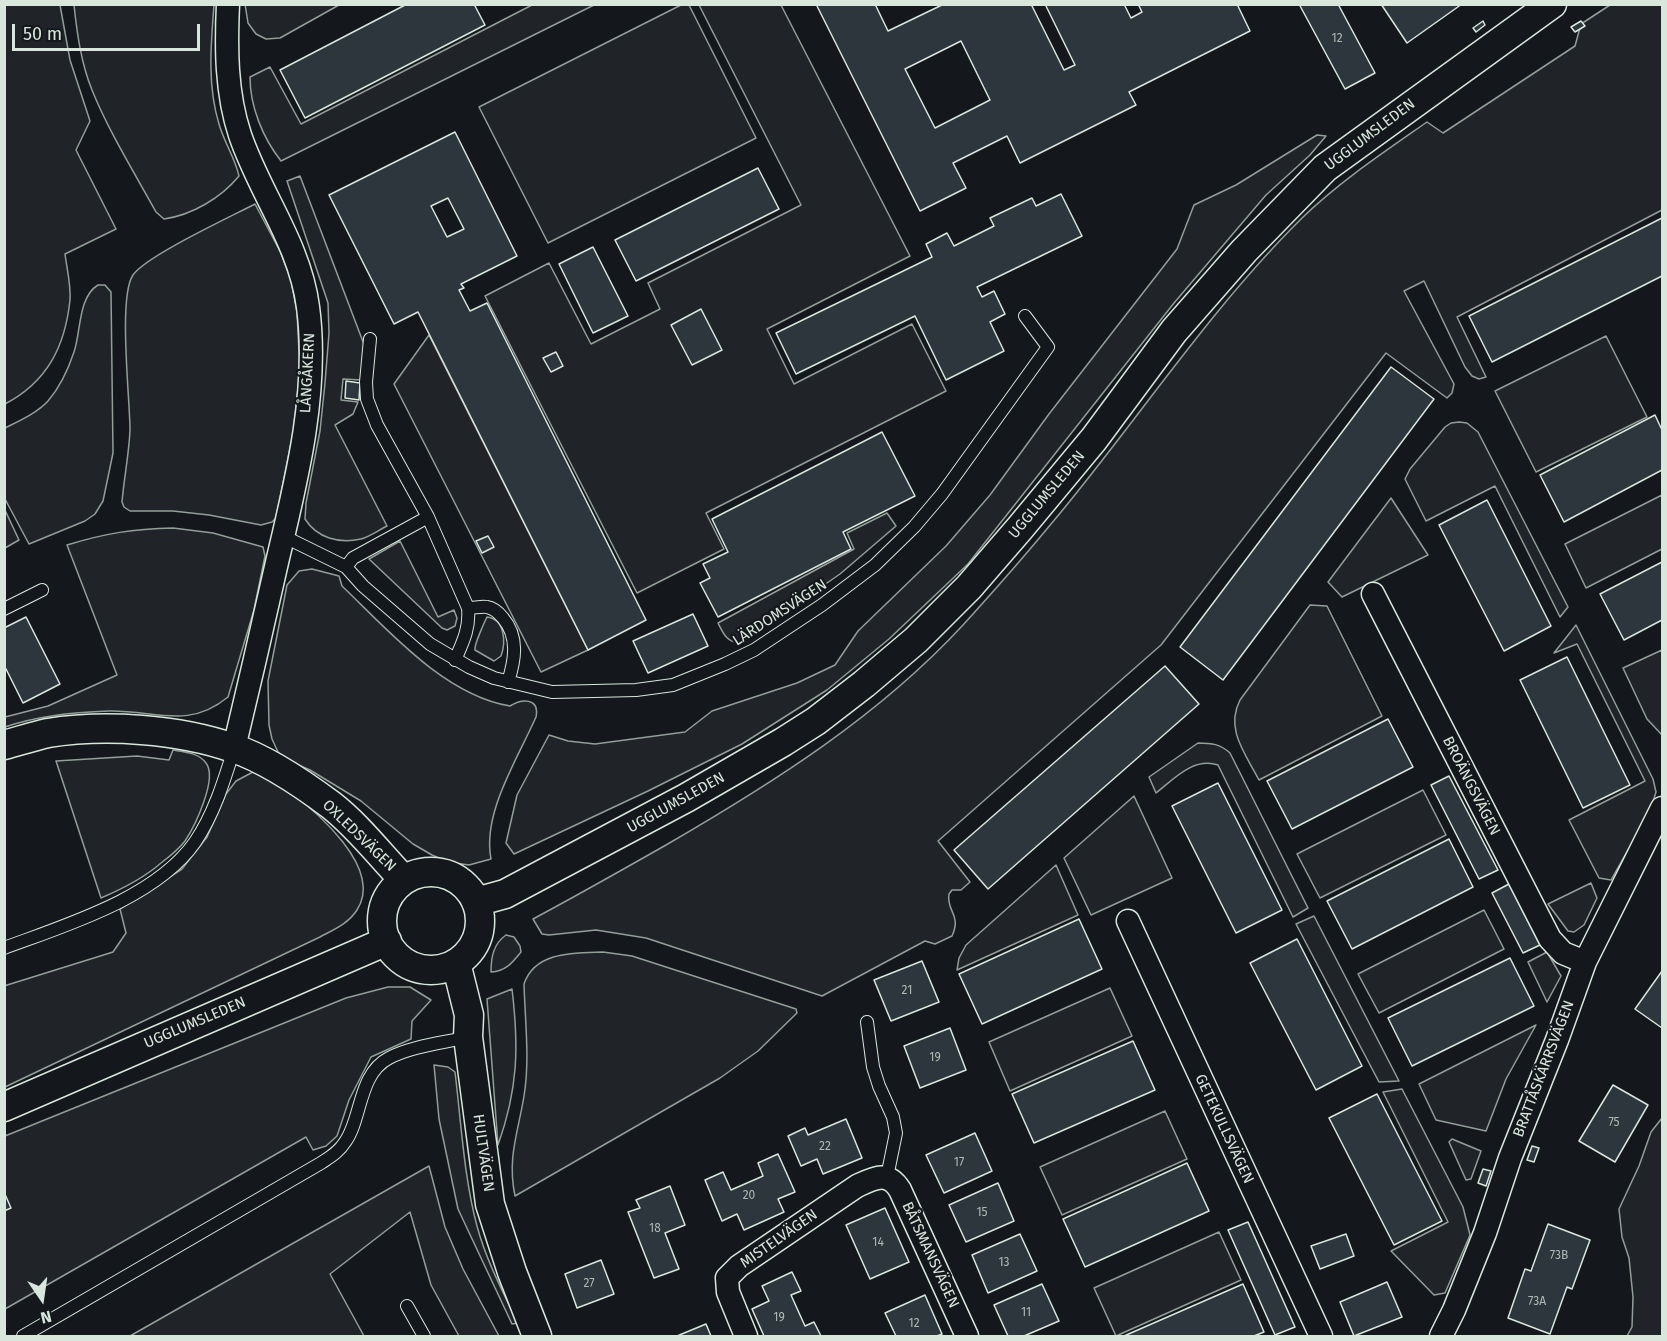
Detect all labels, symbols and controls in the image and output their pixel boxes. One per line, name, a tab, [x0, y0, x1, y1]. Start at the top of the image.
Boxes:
scale bar	[15, 12, 202, 50]
text: 50 m	[23, 23, 62, 45]
house number: 12	[1331, 32, 1343, 46]
street label: UGGLUMSLEDEN	[1321, 95, 1419, 175]
street label: LÅNGÅKERN	[297, 332, 319, 414]
street label: UGGLUMSLEDEN	[1005, 447, 1089, 543]
street label: LÄRDOMSVÄGEN	[730, 576, 830, 650]
street label: BROÄNGSVÄGEN	[1438, 733, 1504, 839]
street label: UGGLUMSLEDEN	[624, 769, 728, 837]
street label: OXLEDSVÄGEN	[318, 796, 400, 876]
house number: 21	[902, 984, 912, 998]
street label: UGGLUMSLEDEN	[141, 993, 249, 1053]
street label: BRATTÅSKÄRRSVÄGEN	[1510, 998, 1578, 1140]
house number: 19	[929, 1051, 941, 1065]
street label: GETEKULLSVÄGEN	[1191, 1071, 1257, 1187]
street label: HULTVÄGEN	[469, 1113, 497, 1193]
house number: 75	[1608, 1116, 1620, 1130]
house number: 22	[819, 1140, 831, 1154]
house number: 17	[954, 1156, 964, 1170]
house number: 20	[743, 1189, 755, 1203]
street label: BÅTSMANSVÄGEN	[898, 1199, 962, 1311]
street label: MISTELVÄGEN	[737, 1206, 821, 1272]
house number: 15	[976, 1206, 988, 1220]
house number: 18	[649, 1222, 661, 1236]
house number: 14	[872, 1236, 884, 1250]
house number: 73B	[1550, 1249, 1568, 1263]
house number: 13	[998, 1256, 1010, 1270]
north arrow	[12, 1269, 72, 1329]
house number: 27	[583, 1277, 595, 1291]
house number: 73A	[1528, 1295, 1546, 1309]
house number: 11	[1021, 1306, 1031, 1320]
text: N	[39, 1307, 53, 1327]
house number: 19	[773, 1311, 785, 1325]
house number: 12	[908, 1317, 920, 1331]

